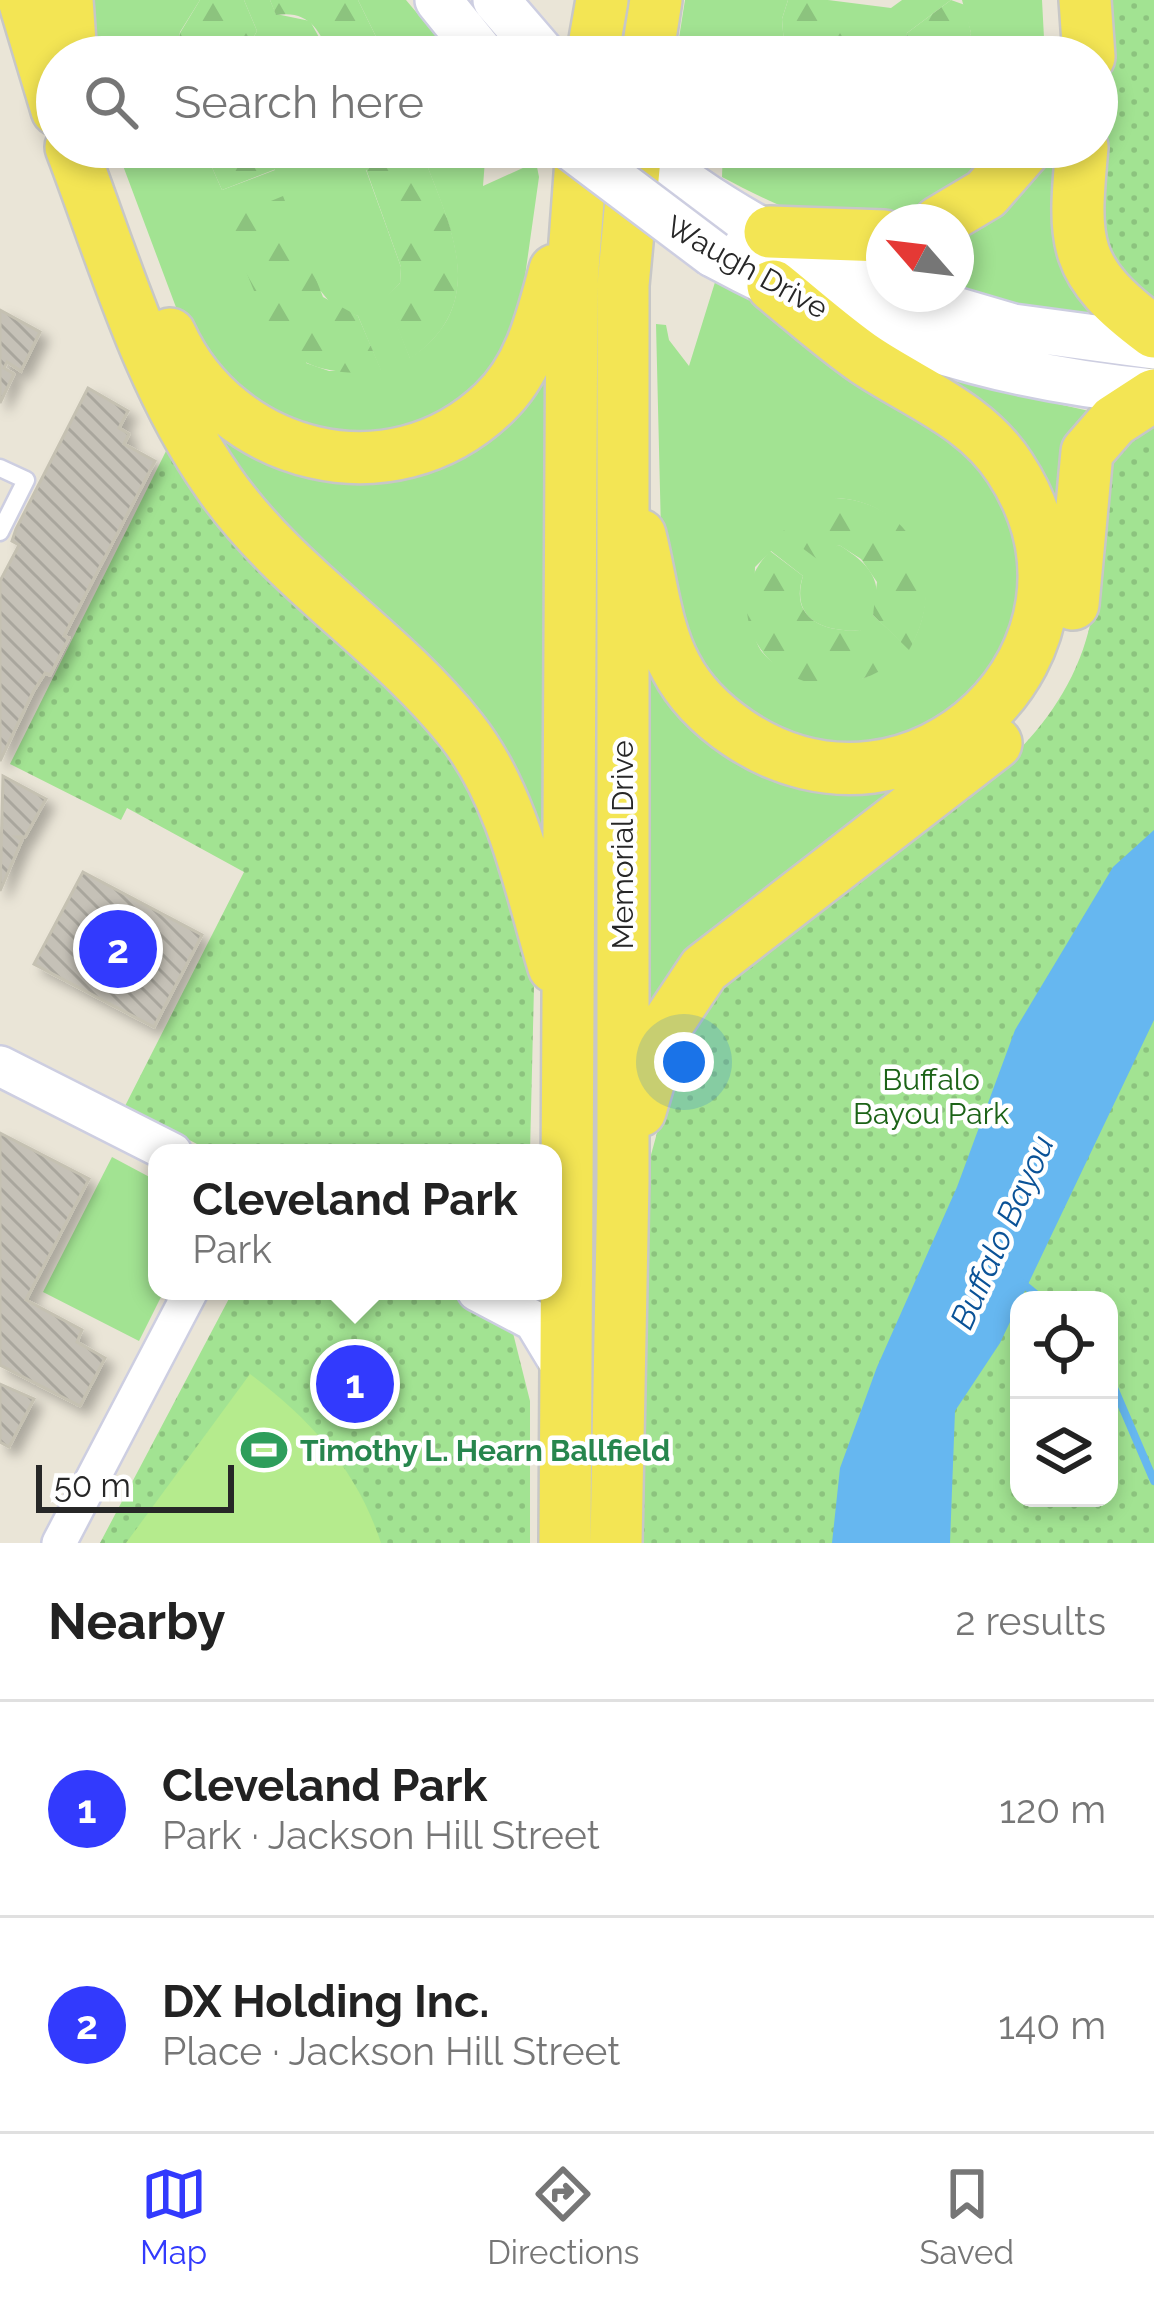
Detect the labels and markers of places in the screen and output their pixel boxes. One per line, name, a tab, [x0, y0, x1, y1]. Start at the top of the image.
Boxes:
pin: 2	[79, 904, 157, 994]
pin: 1	[316, 1339, 394, 1429]
sports icon: Timothy L. Hearn Ballfield	[239, 1425, 289, 1475]
place label: Timothy L. Hearn Ballfield	[300, 1433, 670, 1468]

